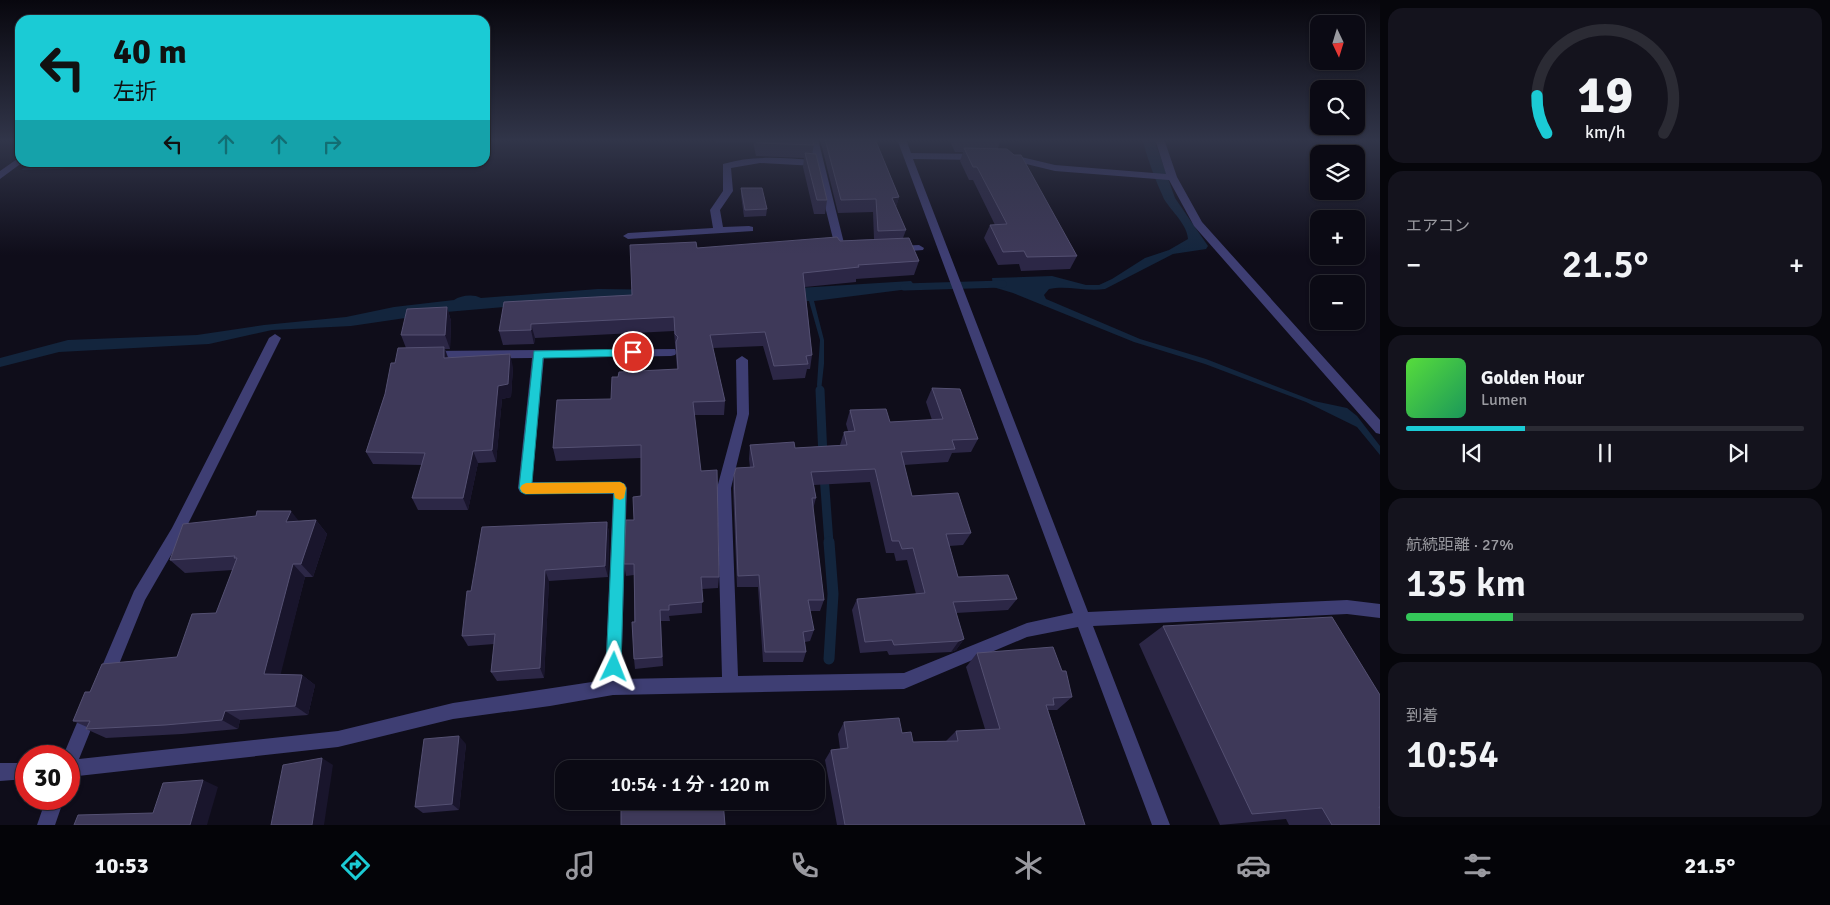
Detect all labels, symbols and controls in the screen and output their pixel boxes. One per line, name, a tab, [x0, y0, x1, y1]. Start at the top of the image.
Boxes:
north arrow	[1310, 15, 1365, 70]
map controls	[1310, 15, 1365, 330]
text: 40 m	[113, 30, 187, 73]
icon: left	[30, 35, 95, 100]
text: 19	[1577, 63, 1633, 127]
text: 左折	[113, 78, 157, 105]
button: search	[1310, 80, 1365, 135]
text: km/h	[1585, 121, 1625, 143]
icon: left	[159, 130, 187, 158]
icon: ahead	[212, 130, 240, 158]
icon: ahead	[265, 130, 293, 158]
icon: right	[318, 130, 346, 158]
button: layers	[1310, 145, 1365, 200]
button: +	[1310, 210, 1365, 265]
text: エアコン	[1406, 216, 1470, 236]
text: 21.5°	[1562, 241, 1648, 288]
text: −	[1406, 248, 1421, 282]
text: +	[1789, 248, 1804, 282]
button: −	[1310, 275, 1365, 330]
pin	[612, 331, 654, 373]
icon: arrive	[619, 338, 647, 366]
text: Golden Hour	[1481, 366, 1584, 390]
text: Lumen	[1481, 390, 1527, 410]
icon: previous	[1458, 439, 1486, 467]
icon: pause	[1591, 439, 1619, 467]
icon: next	[1724, 439, 1752, 467]
text: 航続距離 · 27%	[1406, 535, 1514, 555]
text: 135 km	[1406, 560, 1526, 607]
position arrow	[587, 640, 639, 692]
text: 到着	[1406, 706, 1438, 726]
text: 10:54	[1406, 731, 1499, 778]
speed limit sign: 30	[15, 745, 80, 810]
text: 10:54 · 1 分 · 120 m	[611, 773, 769, 797]
icon: directions	[338, 848, 373, 883]
icon: music	[563, 848, 598, 883]
icon: phone	[787, 848, 822, 883]
icon: climate	[1011, 848, 1046, 883]
icon: car	[1236, 848, 1271, 883]
icon: filters	[1460, 848, 1495, 883]
text: 10:53	[95, 852, 149, 879]
text: 21.5°	[1685, 852, 1735, 879]

